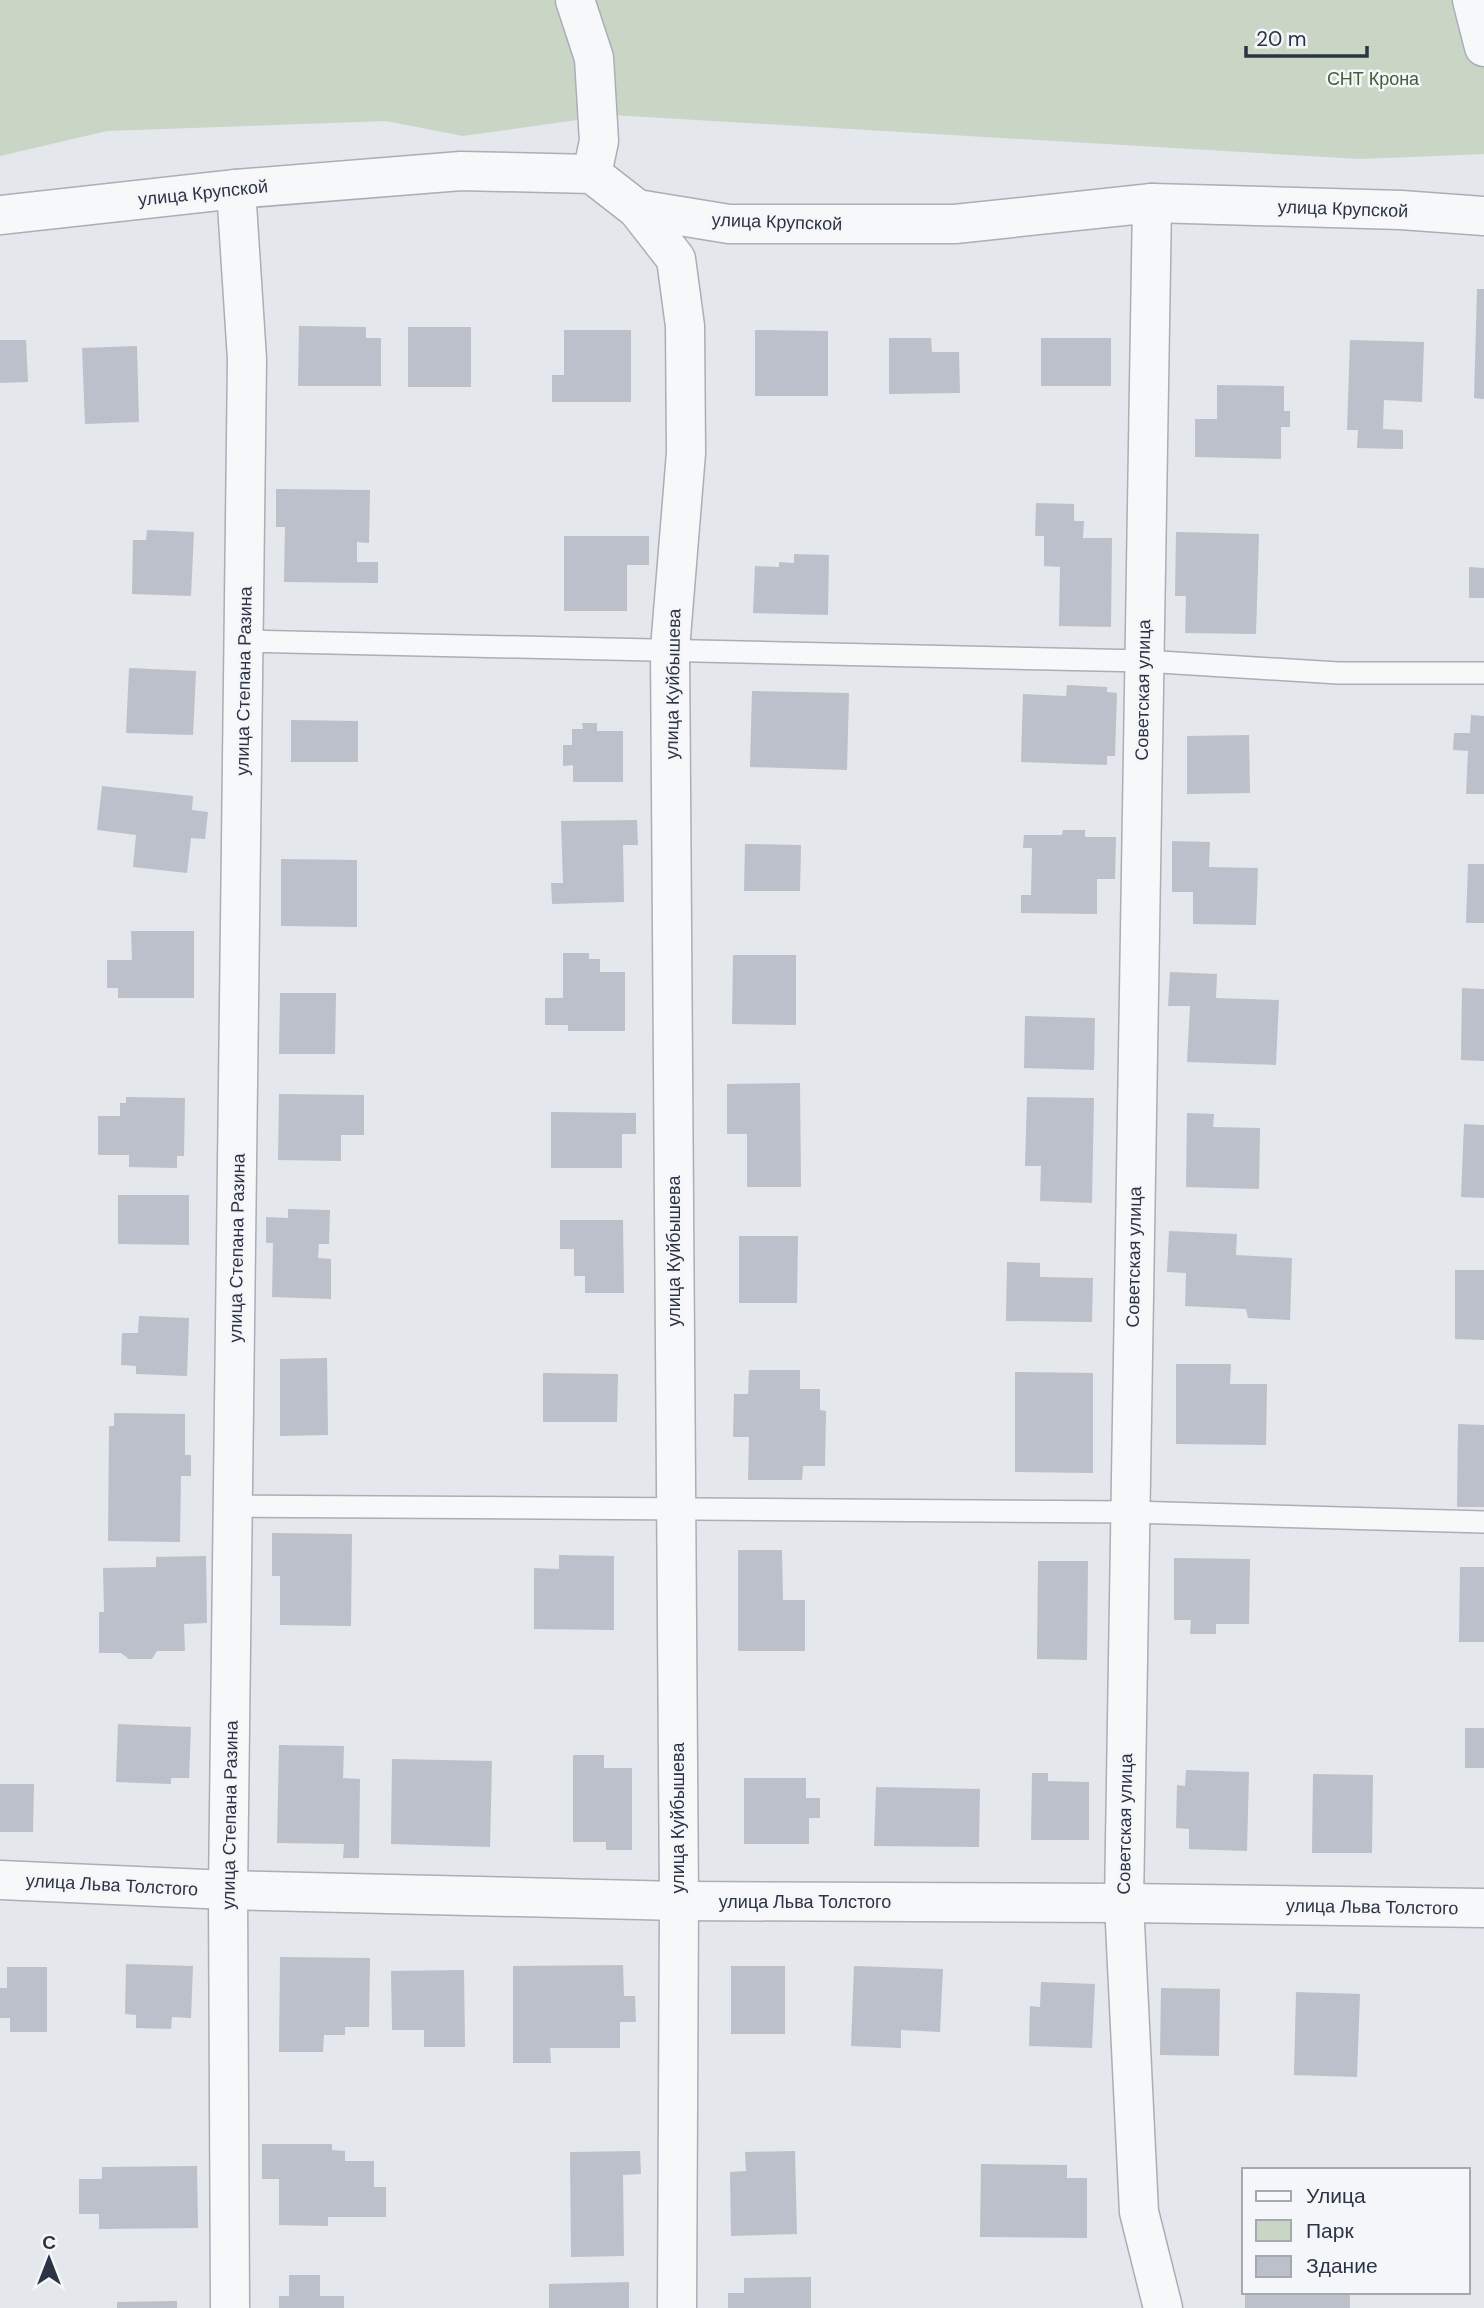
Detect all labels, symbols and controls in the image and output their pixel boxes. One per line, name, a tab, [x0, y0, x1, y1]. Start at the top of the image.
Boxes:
scale bar	[1246, 14, 1367, 58]
text: 20 m	[1256, 25, 1307, 53]
park label: СНТ Крона	[1327, 67, 1420, 91]
street label: улица Крупской	[137, 174, 269, 212]
street label: улица Крупской	[1277, 195, 1409, 223]
street label: улица Крупской	[711, 208, 843, 236]
street label: улица Степана Разина	[230, 585, 258, 776]
street label: улица Куйбышева	[660, 607, 686, 760]
street label: Советская улица	[1130, 618, 1156, 761]
street label: улица Степана Разина	[223, 1152, 251, 1343]
street label: улица Куйбышева	[662, 1175, 686, 1326]
street label: Советская улица	[1121, 1185, 1147, 1328]
street label: улица Степана Разина	[216, 1719, 244, 1910]
street label: улица Куйбышева	[666, 1742, 690, 1893]
street label: Советская улица	[1112, 1752, 1138, 1895]
street label: улица Льва Толстого	[25, 1869, 199, 1901]
street label: улица Льва Толстого	[719, 1890, 891, 1914]
street label: улица Льва Толстого	[1286, 1893, 1458, 1921]
legend	[1242, 2168, 1470, 2294]
text: Улица	[1306, 2182, 1366, 2210]
text: Парк	[1306, 2217, 1354, 2245]
north arrow	[14, 2224, 84, 2294]
text: С	[42, 2230, 56, 2255]
text: Здание	[1306, 2252, 1378, 2280]

